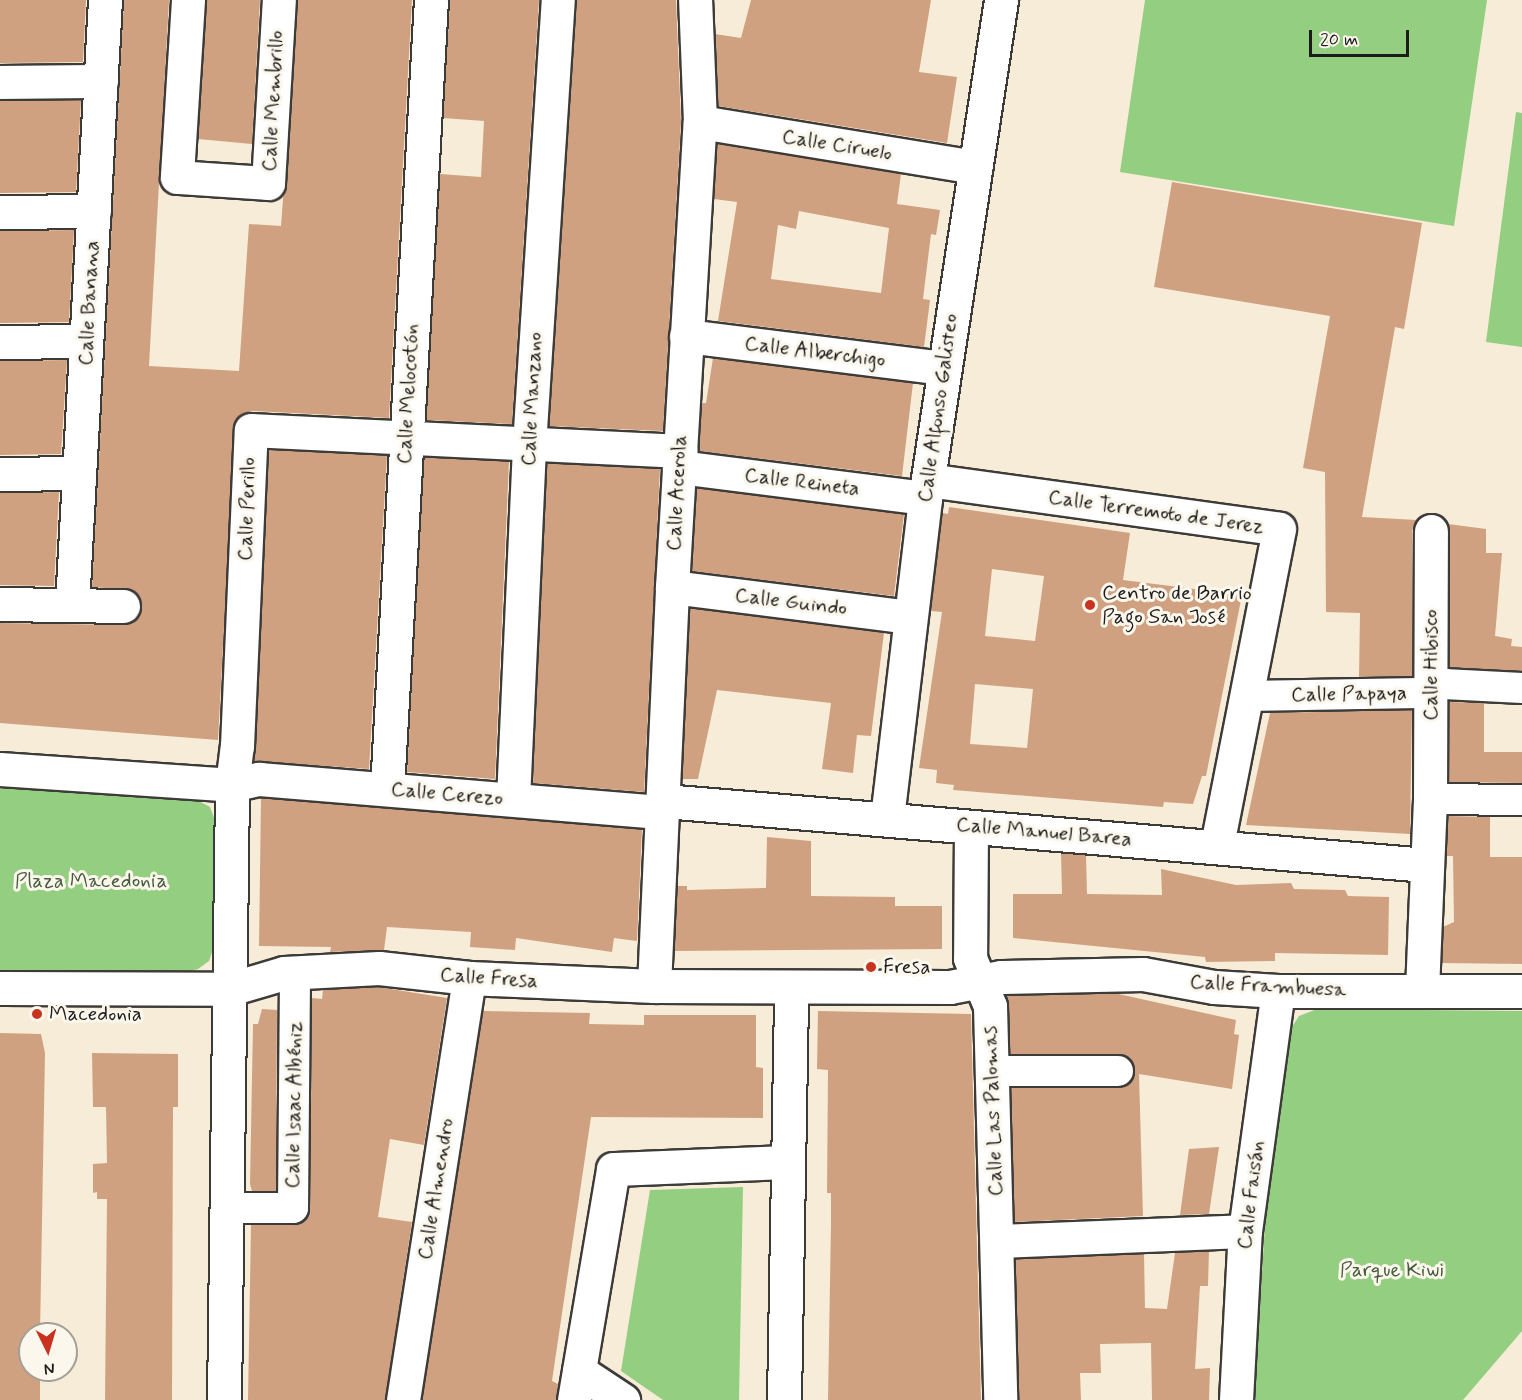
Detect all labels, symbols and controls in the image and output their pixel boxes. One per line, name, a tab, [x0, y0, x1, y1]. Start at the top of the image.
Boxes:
scale bar	[1312, 18, 1412, 56]
text: 20 m	[1320, 28, 1358, 52]
street label: Calle Membrillo	[257, 30, 289, 172]
street label: Calle Ciruelo	[781, 124, 893, 166]
street label: Calle Banana	[73, 240, 105, 366]
street label: Calle Alfonso Galisteo	[912, 312, 964, 504]
street label: Calle Melocotón	[392, 323, 424, 465]
street label: Calle Alberchigo	[743, 331, 887, 373]
street label: Calle Manzano	[516, 333, 548, 465]
street label: Calle Acerola	[661, 435, 693, 551]
street label: Calle Perillo	[233, 457, 261, 561]
street label: Calle Reineta	[743, 462, 861, 502]
street label: Calle Terremoto de Jerez	[1045, 484, 1267, 540]
place label: Centro de Barrio Pago San José	[1102, 580, 1252, 630]
street label: Calle Guindo	[735, 583, 847, 621]
marker: Centro de Barrio Pago San José	[1083, 598, 1097, 612]
street label: Calle Hibisco	[1418, 610, 1444, 720]
street label: Calle Papaya	[1292, 680, 1406, 708]
street label: Calle Cerezo	[390, 777, 504, 811]
street label: Calle Manuel Barea	[956, 812, 1132, 852]
park label: Plaza Macedonia	[17, 868, 165, 894]
place label: Fresa	[883, 954, 930, 980]
marker: Fresa	[864, 960, 878, 974]
street label: Calle Fresa	[439, 962, 539, 994]
street label: Calle Frambuesa	[1191, 969, 1345, 1003]
place label: Macedonia	[49, 1001, 142, 1027]
marker: Macedonia	[30, 1007, 44, 1021]
street label: Calle Isaac Albéniz	[280, 1017, 308, 1193]
street label: Calle Las Palomas	[977, 1025, 1009, 1197]
street label: Calle Almendro	[412, 1117, 460, 1261]
street label: Calle Faisán	[1232, 1140, 1270, 1250]
park label: Parque Kiwi	[1340, 1257, 1444, 1283]
north arrow	[18, 1322, 78, 1382]
text: N	[43, 1358, 56, 1379]

